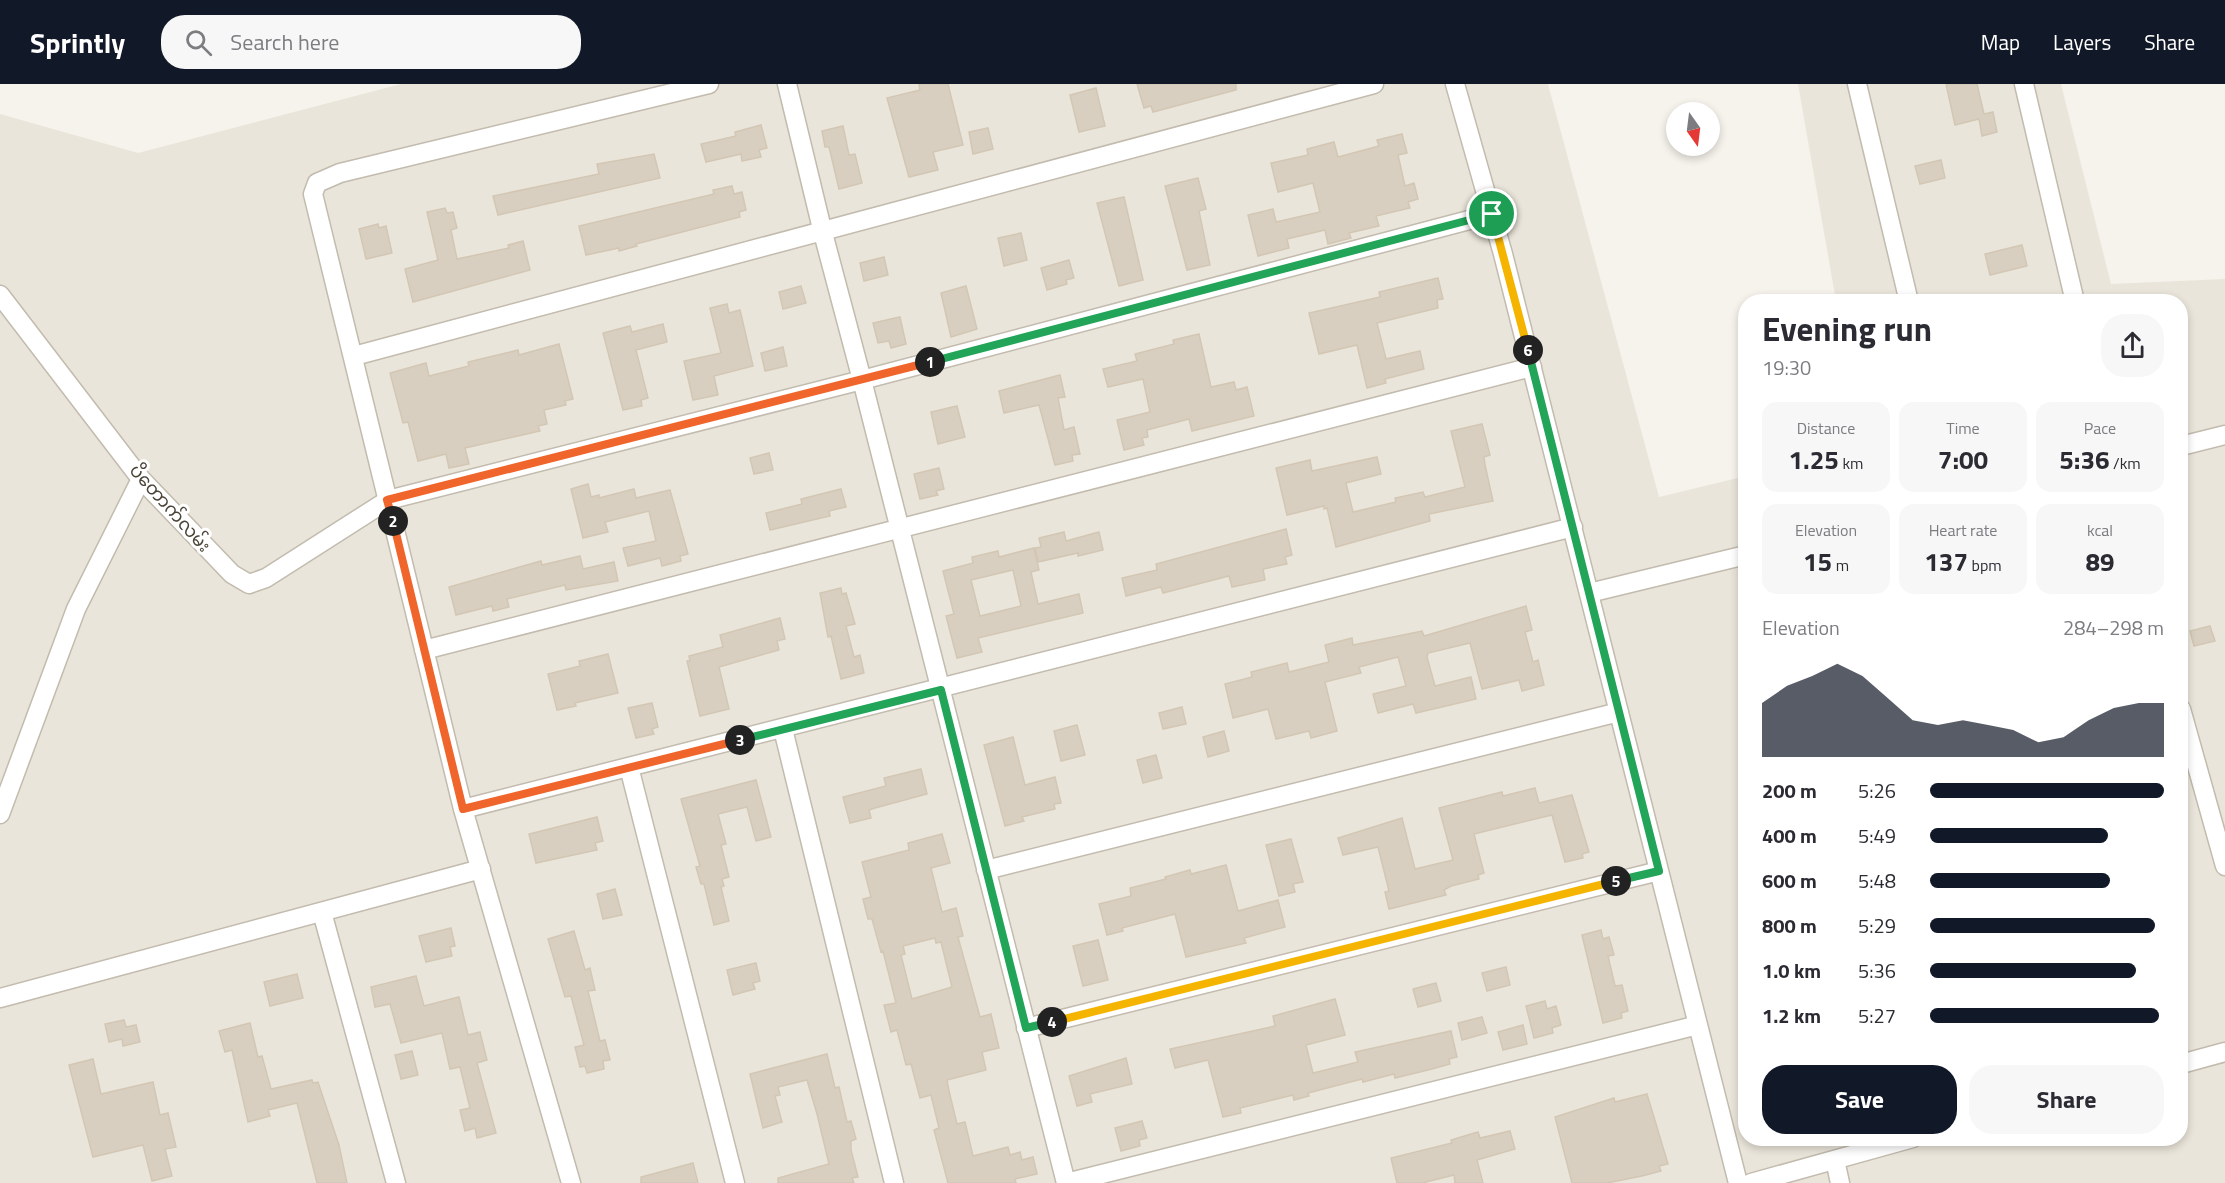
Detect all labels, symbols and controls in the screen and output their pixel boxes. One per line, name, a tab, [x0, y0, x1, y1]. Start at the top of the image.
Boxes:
search box	[161, 15, 581, 69]
text: Sprintly	[30, 21, 125, 64]
text: Search here	[230, 25, 339, 59]
icon: search	[182, 26, 215, 59]
text: Map	[1981, 26, 2020, 58]
text: Layers	[2053, 26, 2111, 58]
text: Share	[2144, 26, 2195, 58]
north arrow	[1666, 102, 1720, 156]
map controls	[1666, 102, 1720, 156]
pin	[1466, 188, 1517, 239]
icon: arrive	[1475, 197, 1508, 230]
text: Evening run	[1762, 304, 1932, 354]
button: share	[2101, 314, 2164, 377]
pin: 6	[1513, 335, 1543, 365]
text: 6	[1524, 338, 1532, 362]
pin: 1	[915, 347, 945, 377]
text: 1	[926, 350, 934, 374]
text: 19:30	[1762, 352, 1811, 383]
text: Distance	[1797, 416, 1855, 440]
text: Time	[1946, 416, 1980, 440]
text: Pace	[2084, 416, 2116, 440]
text: 1.25	[1789, 440, 1839, 479]
text: 7:00	[1938, 440, 1988, 479]
text: 5:36	[2059, 440, 2110, 479]
text: km	[1839, 451, 1863, 475]
text: /km	[2110, 451, 2141, 475]
street label: ပိတောက်လမ်း	[123, 458, 217, 558]
pin: 2	[378, 506, 408, 536]
text: 2	[389, 509, 397, 533]
text: Elevation	[1795, 518, 1857, 542]
text: Heart rate	[1929, 518, 1997, 542]
text: kcal	[2087, 518, 2113, 542]
text: 15	[1803, 542, 1832, 581]
text: 137	[1924, 542, 1968, 581]
text: 89	[2085, 542, 2115, 581]
text: m	[1832, 553, 1849, 577]
text: bpm	[1968, 553, 2002, 577]
text: Elevation	[1762, 612, 1840, 643]
text: 284–298 m	[2063, 612, 2164, 643]
pin: 3	[725, 725, 755, 755]
text: 3	[736, 728, 744, 752]
text: 200 m	[1762, 775, 1817, 806]
text: 5:26	[1858, 775, 1896, 806]
text: 400 m	[1762, 820, 1817, 851]
text: 5:49	[1858, 820, 1896, 851]
text: 600 m	[1762, 865, 1817, 896]
text: 5:48	[1858, 865, 1896, 896]
pin: 5	[1601, 866, 1631, 896]
text: 5	[1612, 869, 1620, 893]
text: 800 m	[1762, 910, 1817, 941]
text: 5:29	[1858, 910, 1896, 941]
text: 1.0 km	[1762, 955, 1821, 986]
text: 5:36	[1858, 955, 1896, 986]
text: 1.2 km	[1762, 1000, 1821, 1031]
text: 5:27	[1858, 1000, 1896, 1031]
pin: 4	[1037, 1007, 1067, 1037]
text: 4	[1048, 1010, 1056, 1034]
button: Save	[1762, 1065, 1957, 1134]
button: Share	[1969, 1065, 2164, 1134]

